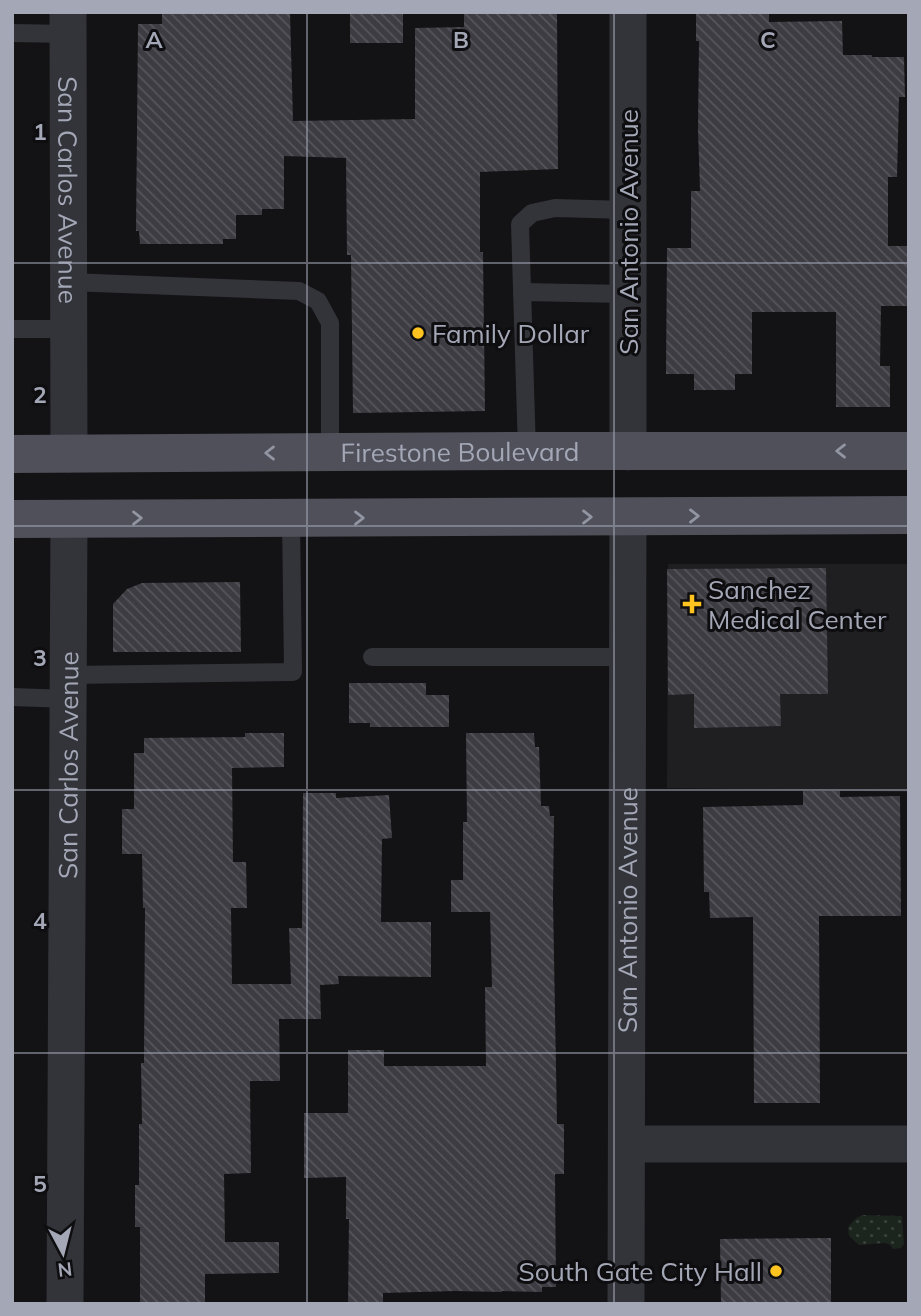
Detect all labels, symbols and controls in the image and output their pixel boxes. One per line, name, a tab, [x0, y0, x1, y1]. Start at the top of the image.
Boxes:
text: A	[145, 25, 163, 54]
text: B	[453, 25, 469, 54]
text: C	[760, 25, 776, 54]
street label: San Carlos Avenue	[52, 76, 85, 304]
street label: San Antonio Avenue	[612, 109, 645, 355]
text: 1	[33, 117, 47, 146]
place label: Family Dollar	[432, 317, 590, 350]
marker: Family Dollar	[410, 325, 426, 341]
text: 2	[33, 380, 47, 409]
street label: Firestone Boulevard	[340, 435, 579, 469]
one-way arrow	[835, 443, 845, 459]
one-way arrow	[264, 445, 275, 461]
one-way arrow	[690, 508, 700, 524]
one-way arrow	[582, 509, 593, 525]
one-way arrow	[355, 510, 365, 526]
one-way arrow	[132, 511, 143, 526]
place label: Sanchez Medical Center	[708, 573, 887, 636]
marker: Sanchez Medical Center	[682, 594, 702, 614]
text: 3	[33, 643, 47, 672]
street label: San Carlos Avenue	[51, 651, 85, 879]
street label: San Antonio Avenue	[610, 787, 644, 1033]
text: 4	[33, 906, 47, 935]
text: 5	[33, 1169, 47, 1198]
north arrow	[28, 1218, 98, 1288]
place label: South Gate City Hall	[519, 1255, 762, 1288]
text: N	[56, 1257, 74, 1283]
marker: South Gate City Hall	[768, 1263, 784, 1279]

